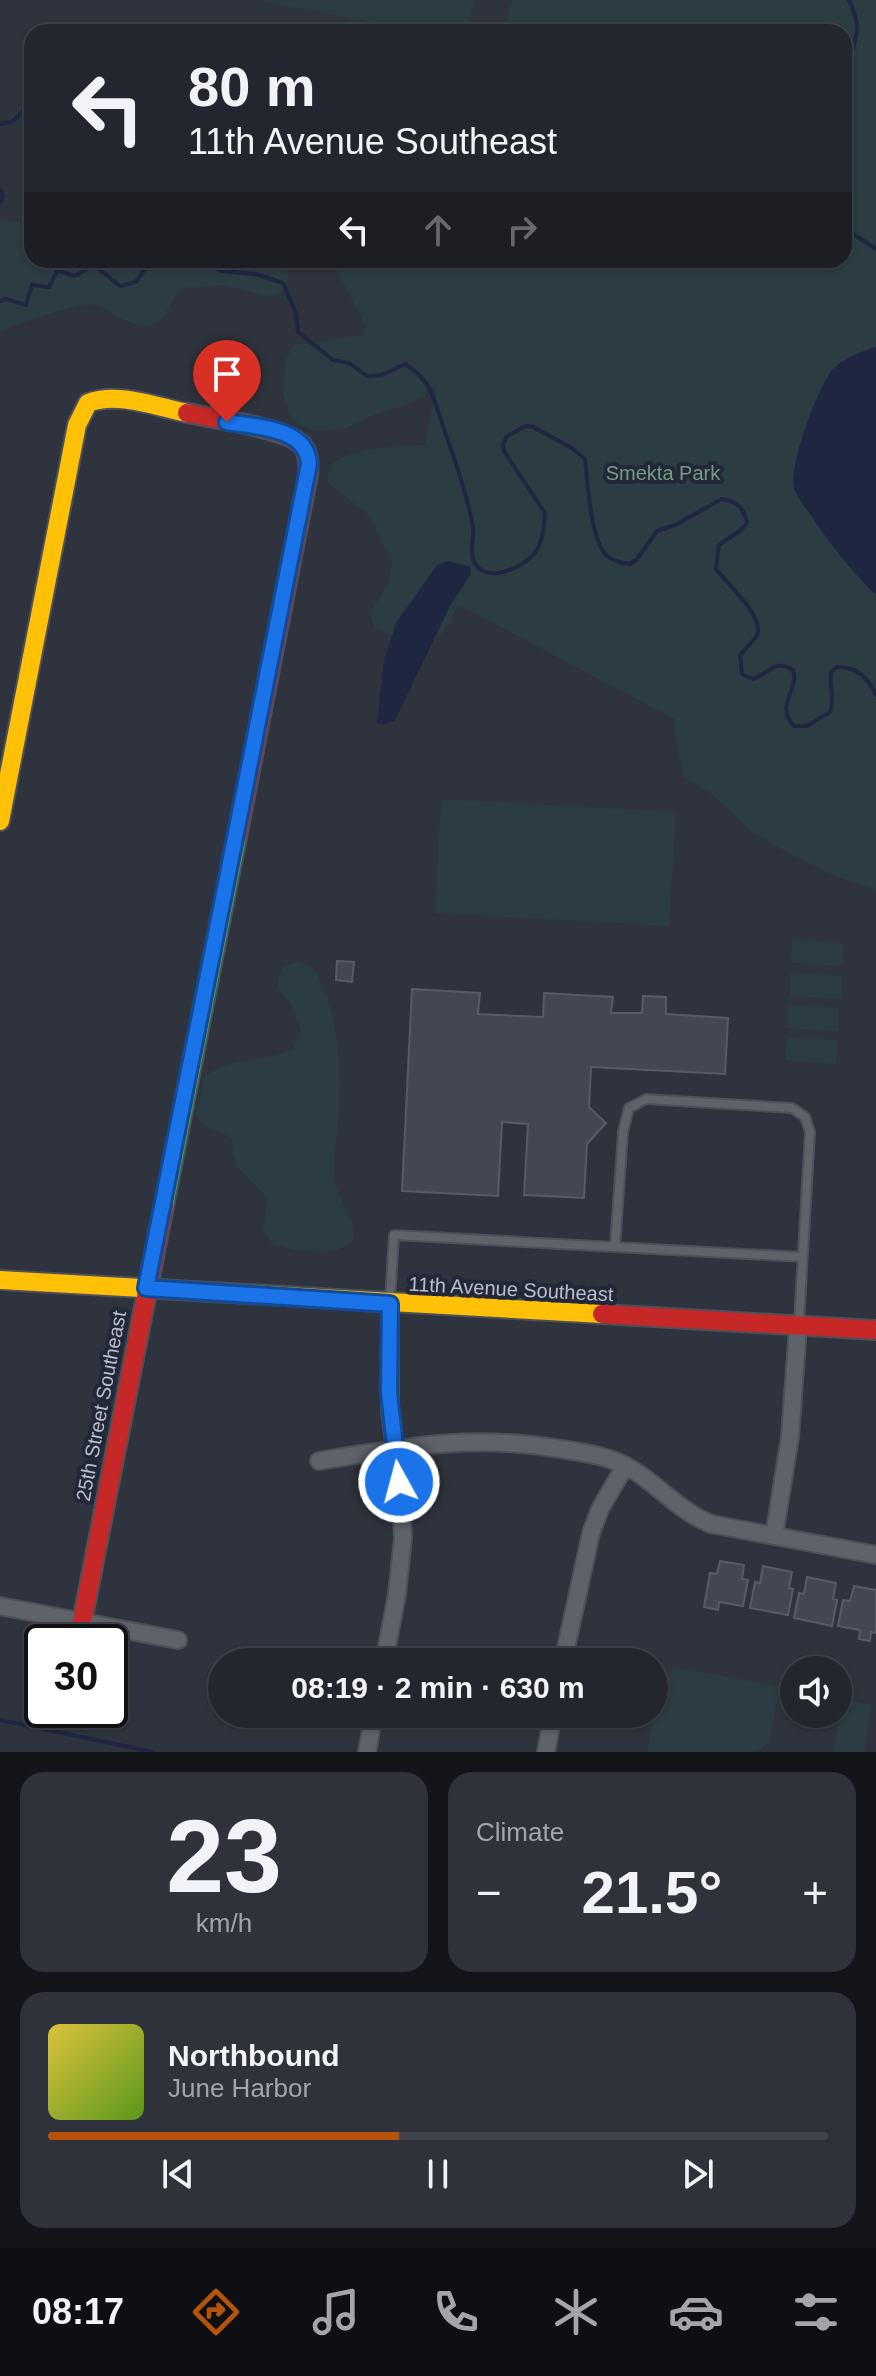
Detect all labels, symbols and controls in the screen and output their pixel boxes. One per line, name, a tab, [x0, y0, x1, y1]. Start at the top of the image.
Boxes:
text: 80 m	[188, 55, 316, 118]
icon: left	[56, 56, 160, 160]
text: 11th Avenue Southeast	[188, 121, 557, 162]
icon: left	[332, 208, 376, 252]
icon: ahead	[416, 208, 460, 252]
icon: right	[500, 208, 544, 252]
pin	[193, 340, 261, 422]
icon: arrive	[205, 352, 249, 396]
park label: Smekta Park	[606, 462, 721, 484]
street label: 11th Avenue Southeast	[408, 1273, 614, 1305]
street label: 25th Street Southeast	[72, 1309, 130, 1503]
position arrow	[357, 1440, 441, 1524]
speed limit sign: 30	[24, 1624, 128, 1728]
map controls	[780, 1656, 852, 1728]
button: sound	[780, 1656, 852, 1728]
text: 08:19 · 2 min · 630 m	[291, 1671, 585, 1704]
text: 23	[166, 1798, 282, 1914]
text: Climate	[476, 1817, 564, 1847]
text: 21.5°	[582, 1859, 722, 1926]
text: −	[476, 1868, 502, 1917]
text: +	[802, 1868, 828, 1917]
text: km/h	[196, 1908, 252, 1938]
text: Northbound	[168, 2039, 340, 2072]
text: June Harbor	[168, 2073, 311, 2103]
icon: previous	[156, 2152, 200, 2196]
icon: pause	[416, 2152, 460, 2196]
icon: next	[676, 2152, 720, 2196]
icon: directions	[188, 2284, 244, 2340]
icon: music	[308, 2284, 364, 2340]
icon: phone	[428, 2284, 484, 2340]
icon: climate	[548, 2284, 604, 2340]
icon: car	[668, 2284, 724, 2340]
icon: filters	[788, 2284, 844, 2340]
text: 08:17	[32, 2291, 124, 2332]

